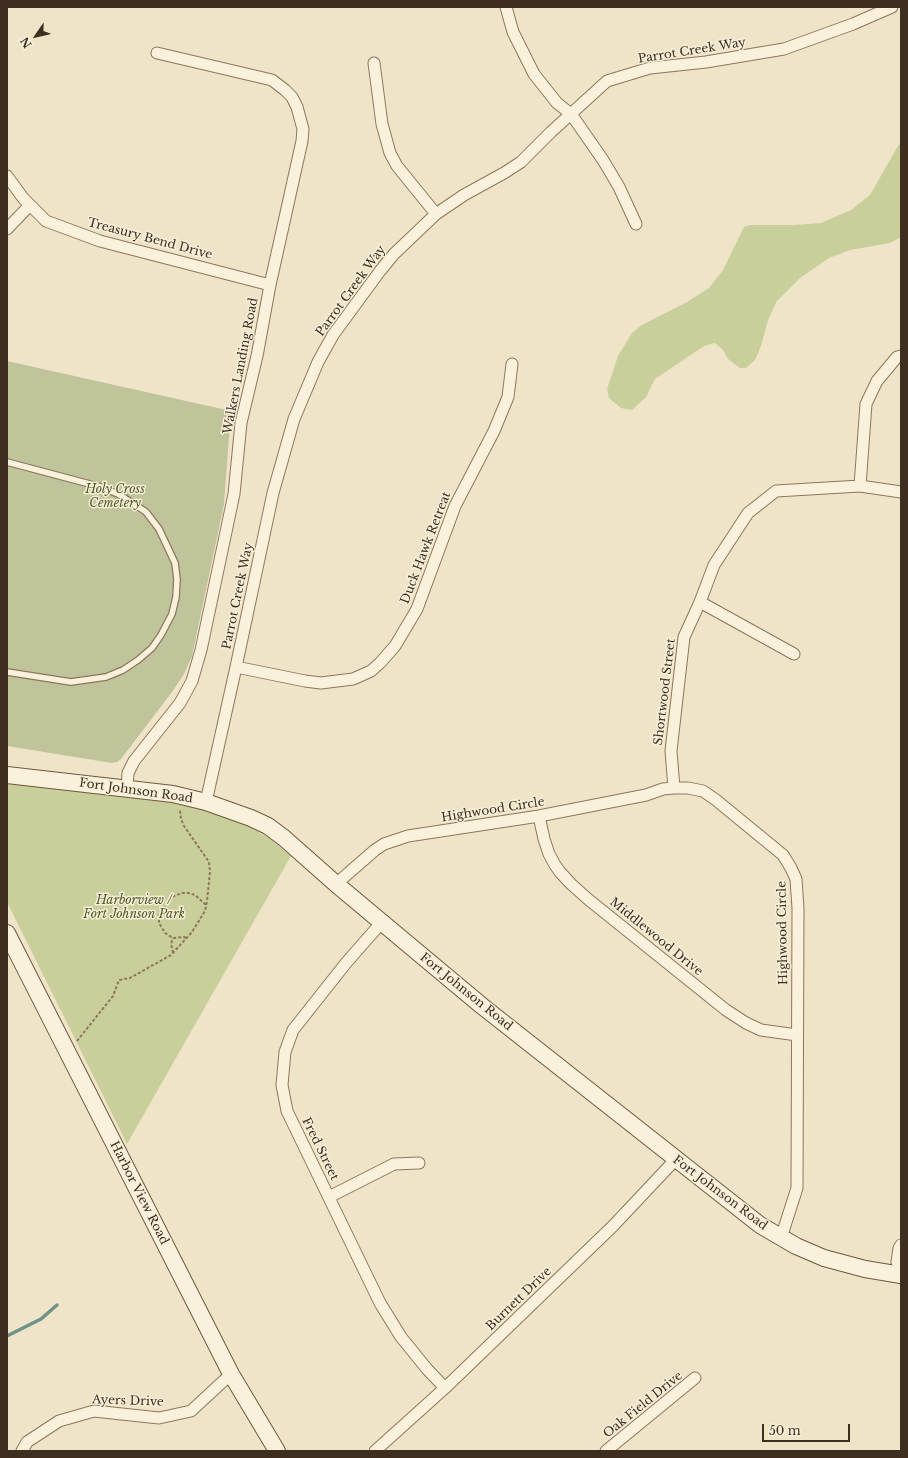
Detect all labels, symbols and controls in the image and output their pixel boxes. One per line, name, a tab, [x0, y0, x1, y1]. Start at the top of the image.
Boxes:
north arrow	[16, 16, 56, 56]
text: N	[17, 35, 35, 51]
street label: Parrot Creek Way	[637, 35, 747, 67]
street label: Treasury Bend Drive	[86, 215, 214, 263]
street label: Parrot Creek Way	[313, 243, 389, 339]
street label: Walkers Landing Road	[221, 297, 261, 435]
park label: Holy Cross Cemetery	[85, 483, 145, 511]
street label: Duck Hawk Retreat	[398, 490, 454, 606]
street label: Parrot Creek Way	[220, 541, 256, 651]
street label: Shortwood Street	[651, 638, 679, 746]
street label: Fort Johnson Road	[78, 776, 194, 806]
street label: Highwood Circle	[440, 795, 546, 825]
street label: Highwood Circle	[775, 881, 791, 985]
park label: Harborview / Fort Johnson Park	[83, 894, 185, 922]
street label: Middlewood Drive	[607, 895, 705, 979]
street label: Fort Johnson Road	[417, 950, 515, 1034]
street label: Fred Street	[299, 1115, 341, 1183]
street label: Harbor View Road	[107, 1139, 171, 1247]
street label: Fort Johnson Road	[670, 1153, 770, 1233]
street label: Burnett Drive	[483, 1264, 555, 1334]
street label: Oak Field Drive	[601, 1369, 685, 1441]
street label: Ayers Drive	[92, 1393, 164, 1409]
scale bar	[764, 1416, 852, 1442]
text: 50 m	[769, 1423, 801, 1438]

